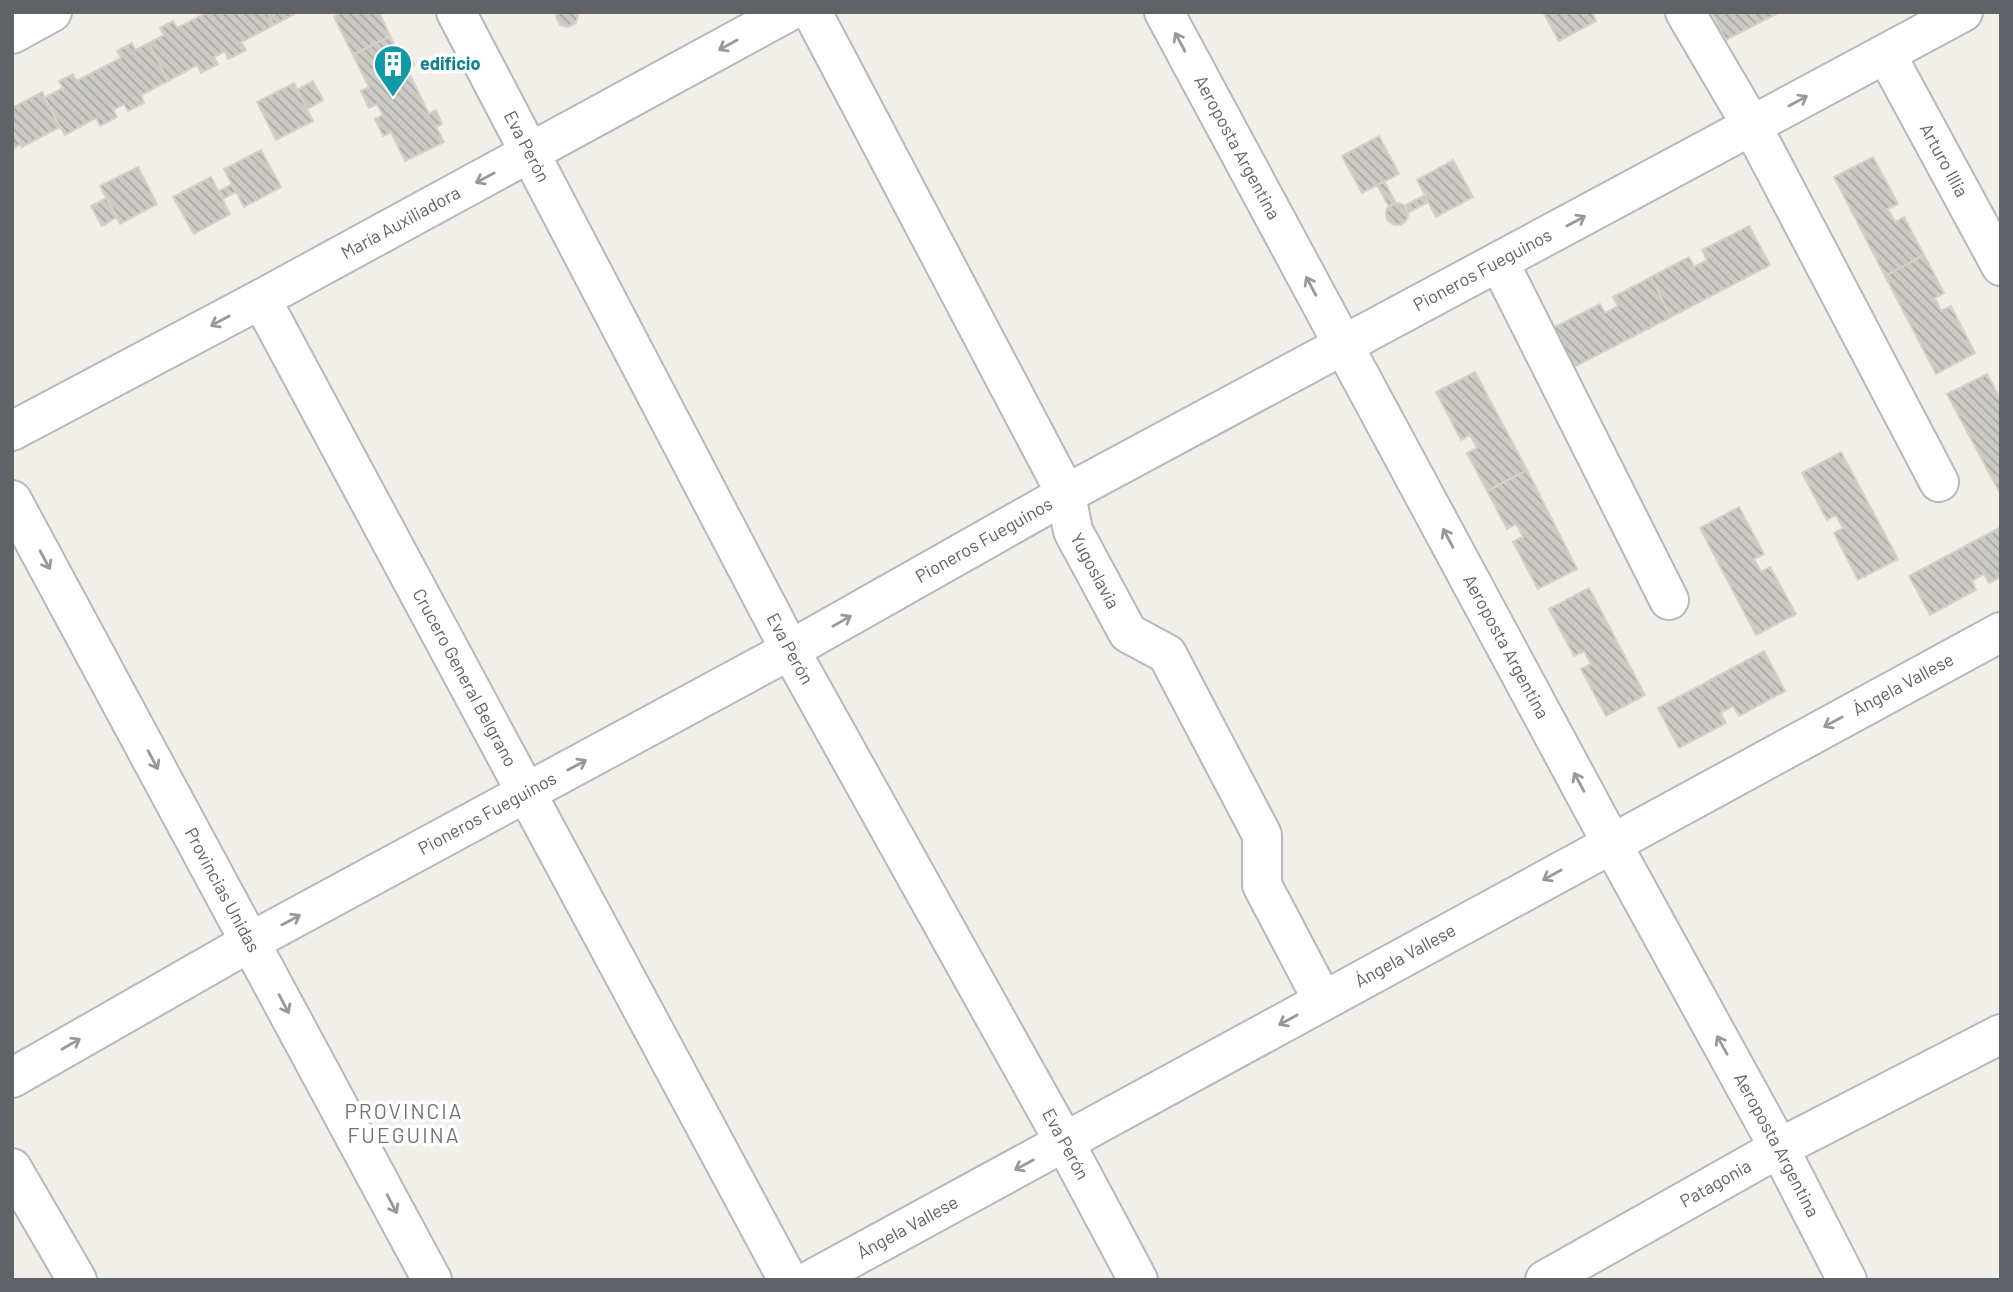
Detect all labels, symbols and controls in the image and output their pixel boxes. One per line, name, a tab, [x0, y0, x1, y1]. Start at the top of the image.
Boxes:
one-way arrow	[1173, 33, 1187, 53]
one-way arrow	[718, 39, 739, 52]
building icon: edificio	[372, 43, 414, 98]
place label: edificio	[420, 52, 480, 74]
street label: Aeroposta Argentina	[1190, 71, 1286, 223]
one-way arrow	[1787, 94, 1808, 107]
street label: Eva Perón	[500, 107, 555, 186]
street label: Arturo Illia	[1916, 119, 1973, 201]
one-way arrow	[476, 171, 496, 185]
street label: María Auxiliadora	[337, 181, 464, 263]
one-way arrow	[1566, 213, 1586, 227]
street label: Pioneros Fueguinos	[1409, 223, 1555, 315]
one-way arrow	[1304, 276, 1318, 297]
one-way arrow	[211, 314, 231, 328]
street label: Pioneros Fueguinos	[911, 492, 1056, 587]
street label: Yugoslavia	[1066, 529, 1125, 612]
one-way arrow	[1440, 529, 1454, 549]
one-way arrow	[38, 549, 52, 570]
street label: Aeroposta Argentina	[1459, 570, 1554, 722]
street label: Crucero General Belgrano	[409, 584, 522, 770]
street label: Eva Perón	[763, 609, 819, 688]
one-way arrow	[831, 614, 851, 628]
street label: Ángela Vallese	[1848, 648, 1957, 720]
one-way arrow	[1823, 716, 1844, 729]
one-way arrow	[146, 750, 160, 770]
one-way arrow	[566, 758, 587, 771]
street label: Pioneros Fueguinos	[414, 766, 560, 859]
one-way arrow	[1572, 772, 1586, 792]
street label: Provincias Unidas	[180, 823, 265, 956]
one-way arrow	[1542, 868, 1562, 882]
one-way arrow	[280, 913, 300, 927]
street label: Ángela Vallese	[1351, 918, 1459, 991]
one-way arrow	[278, 993, 291, 1014]
one-way arrow	[1279, 1014, 1299, 1028]
one-way arrow	[1715, 1035, 1729, 1055]
one-way arrow	[61, 1037, 81, 1051]
street label: Aeroposta Argentina	[1730, 1069, 1825, 1221]
district label: PROVINCIA FUEGUINA	[344, 1098, 464, 1147]
street label: Eva Perón	[1038, 1104, 1095, 1183]
street label: Patagonia	[1676, 1154, 1755, 1212]
one-way arrow	[1014, 1158, 1035, 1172]
street label: Ángela Vallese	[853, 1190, 962, 1263]
one-way arrow	[385, 1193, 399, 1214]

